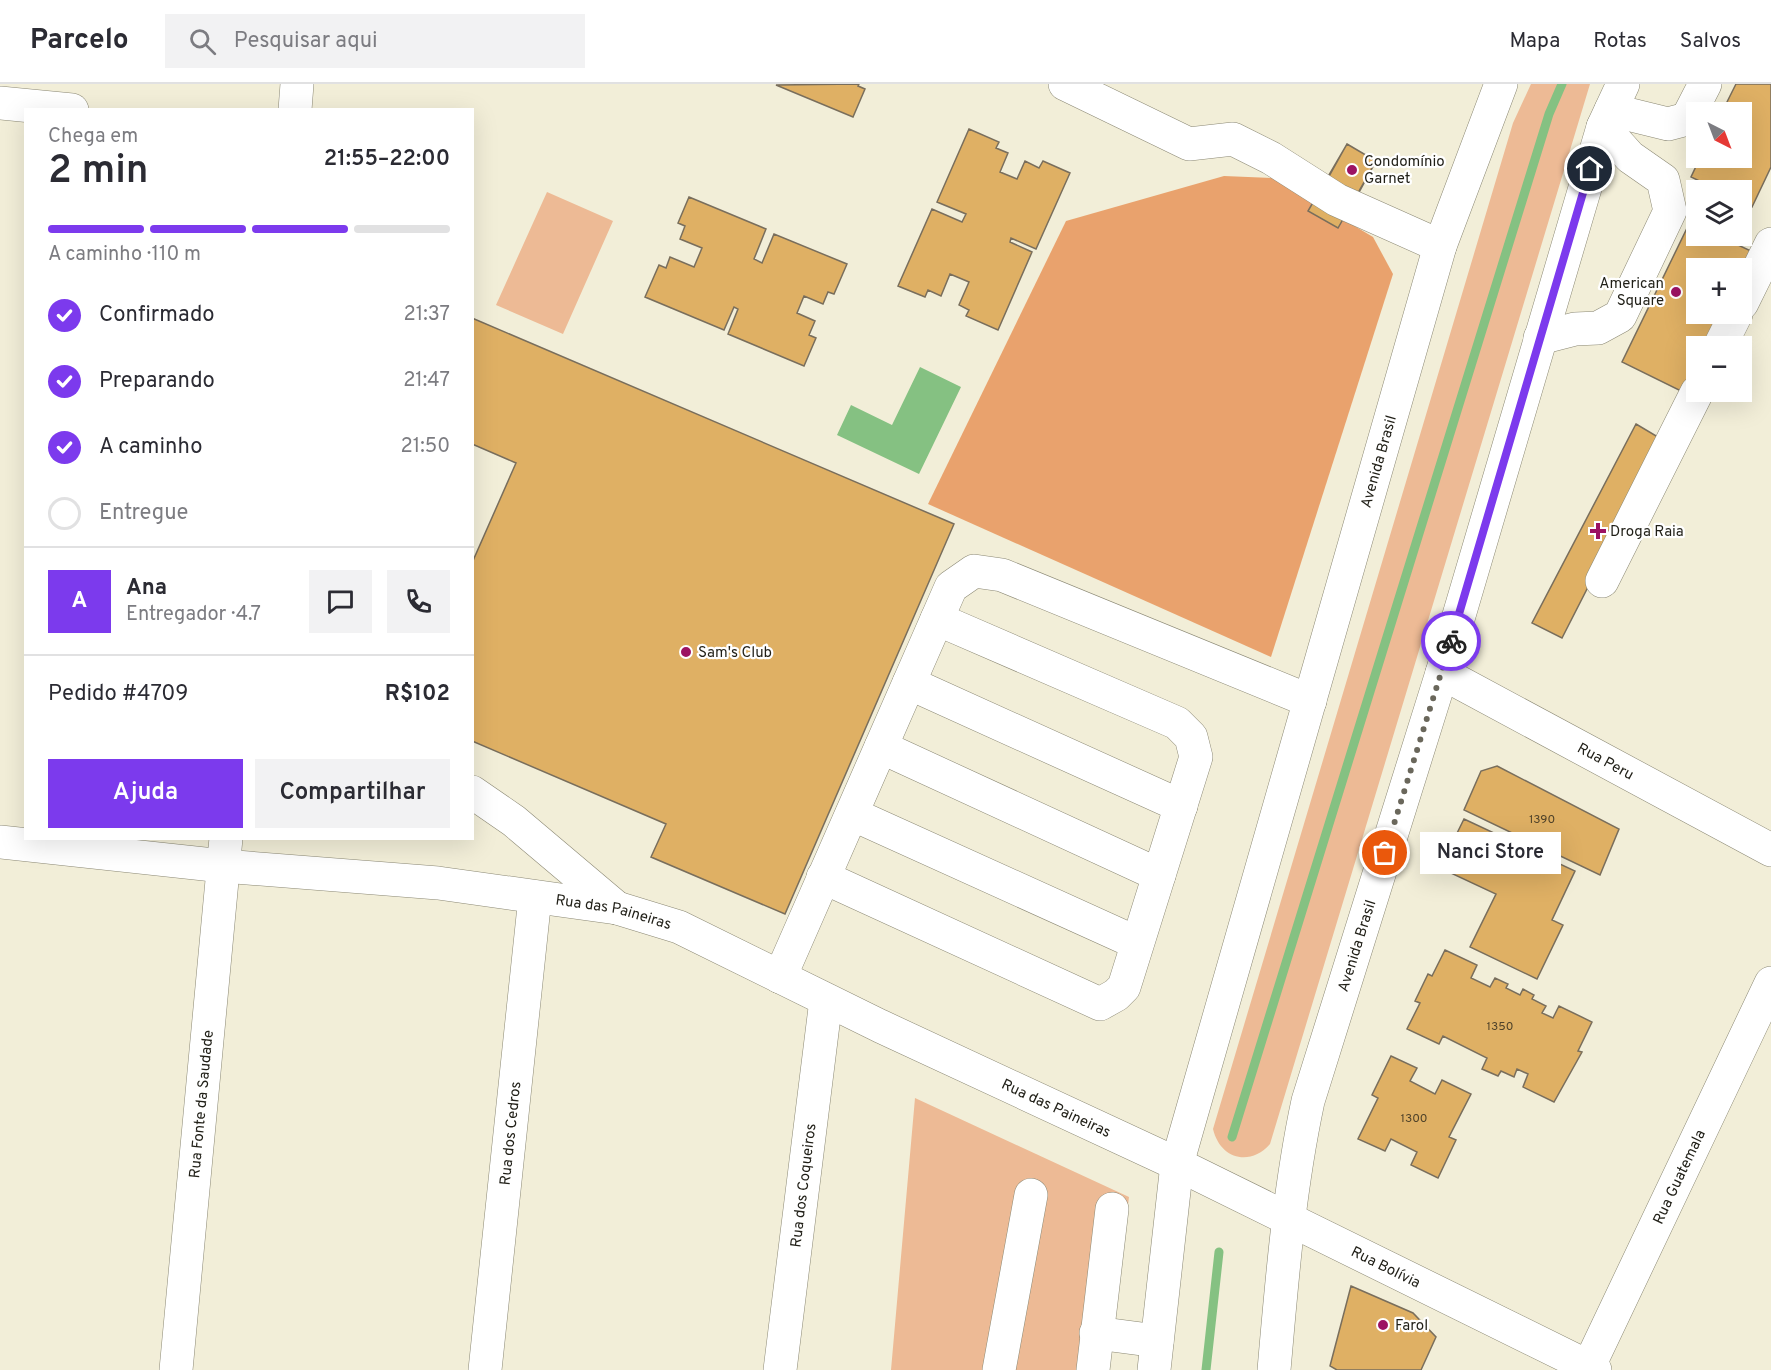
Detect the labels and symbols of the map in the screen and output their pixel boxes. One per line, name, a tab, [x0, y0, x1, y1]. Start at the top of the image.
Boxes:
north arrow	[1686, 102, 1752, 168]
pin	[1564, 143, 1615, 194]
place label: Condomínio Garnet	[1364, 153, 1445, 189]
marker: Condomínio Garnet	[1345, 163, 1359, 177]
place label: American Square	[1599, 275, 1664, 311]
marker: American Square	[1669, 285, 1683, 299]
street label: Avenida Brasil	[1357, 413, 1402, 510]
place label: Droga Raia	[1610, 523, 1684, 542]
marker: Droga Raia	[1591, 524, 1605, 538]
courier	[1421, 611, 1481, 671]
place label: Sam's Club	[698, 644, 772, 663]
marker: Sam's Club	[679, 645, 693, 659]
street label: Rua Peru	[1573, 739, 1637, 785]
house number: 1390	[1529, 812, 1555, 828]
pin	[1359, 827, 1410, 878]
callout: Nanci Store	[1421, 832, 1562, 874]
street label: Rua das Paineiras	[554, 892, 673, 935]
street label: Avenida Brasil	[1335, 898, 1381, 995]
house number: 1350	[1487, 1019, 1513, 1035]
street label: Rua Fonte da Saudade	[186, 1029, 219, 1179]
street label: Rua das Paineiras	[998, 1076, 1113, 1143]
street label: Rua dos Cedros	[497, 1081, 526, 1186]
house number: 1300	[1401, 1111, 1427, 1127]
street label: Rua dos Coqueiros	[787, 1122, 822, 1249]
street label: Rua Guatemala	[1650, 1127, 1711, 1228]
street label: Rua Bolívia	[1347, 1243, 1423, 1293]
place label: Farol	[1395, 1317, 1428, 1336]
marker: Farol	[1376, 1318, 1390, 1332]

